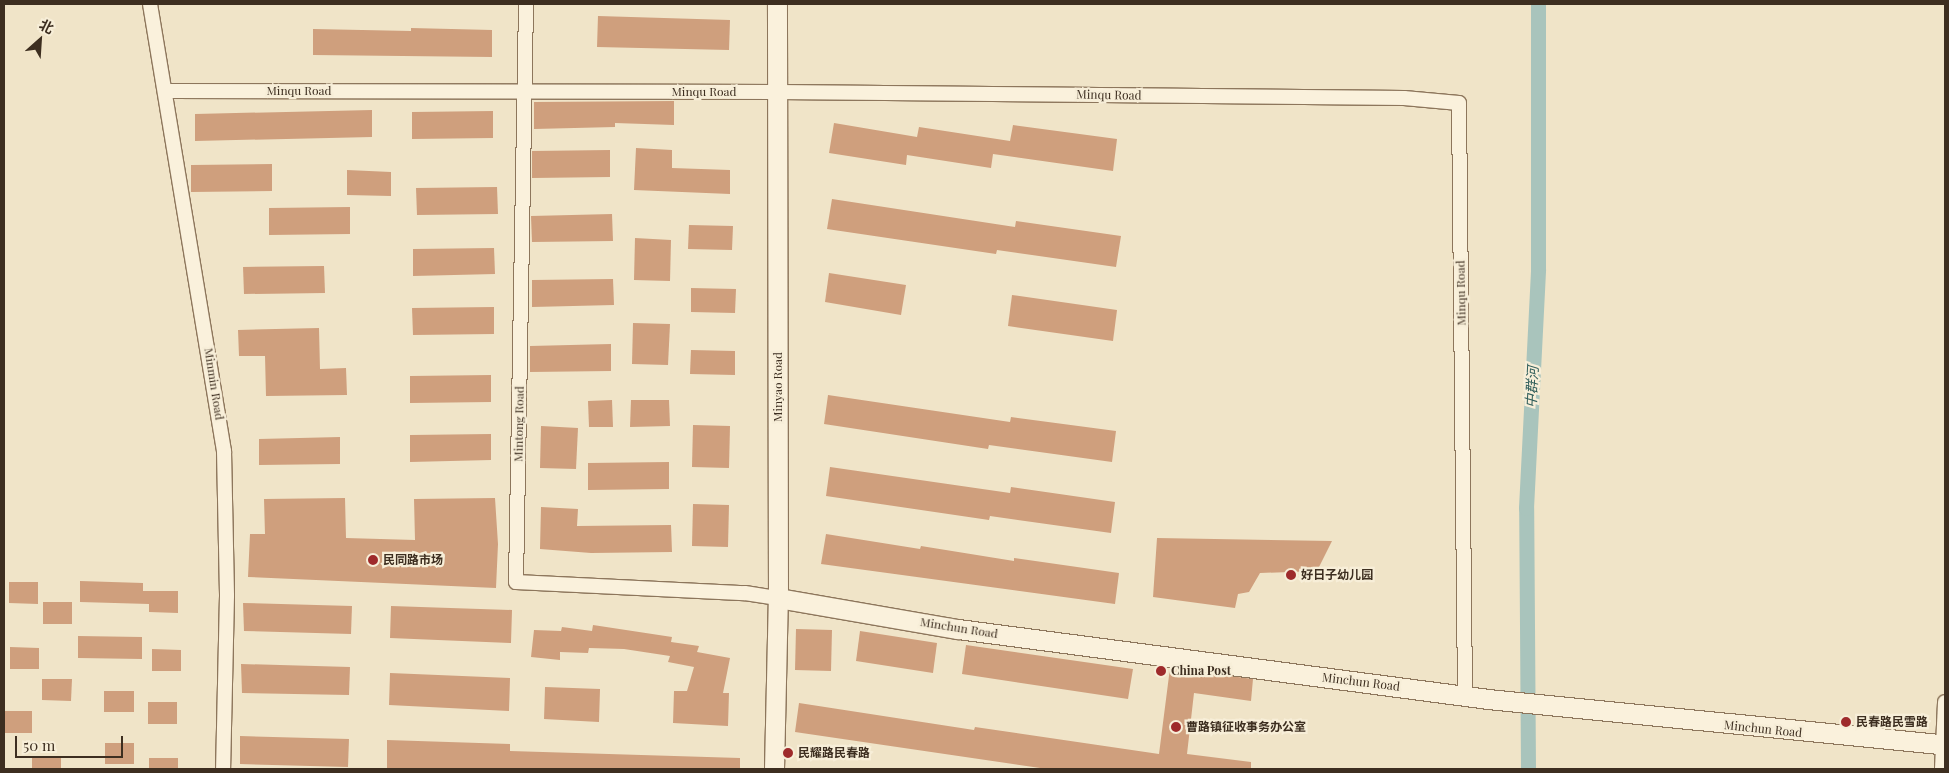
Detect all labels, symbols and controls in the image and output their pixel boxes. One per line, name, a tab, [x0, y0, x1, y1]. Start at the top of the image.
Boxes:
text: 北	[36, 14, 57, 38]
north arrow	[15, 15, 65, 65]
street label: Minqu Road	[266, 84, 332, 98]
street label: Minqu Road	[671, 85, 737, 99]
street label: Minqu Road	[1076, 87, 1142, 103]
street label: Minqu Road	[1453, 260, 1469, 326]
street label: Minmin Road	[201, 347, 227, 421]
street label: Minyao Road	[771, 352, 785, 422]
water label: 中群河	[1523, 366, 1541, 408]
street label: Mintong Road	[511, 386, 527, 462]
place label: 民同路市场	[383, 553, 443, 567]
marker: 民同路市场	[367, 554, 379, 566]
place label: 好日子幼儿园	[1301, 568, 1373, 582]
marker: 好日子幼儿园	[1285, 569, 1297, 581]
street label: Minchun Road	[919, 615, 999, 641]
place label: China Post	[1171, 664, 1231, 678]
marker: China Post	[1155, 665, 1167, 677]
street label: Minchun Road	[1321, 670, 1401, 694]
place label: 民春路民雪路	[1856, 715, 1928, 729]
marker: 民春路民雪路	[1840, 716, 1852, 728]
street label: Minchun Road	[1723, 718, 1803, 740]
place label: 曹路镇征收事务办公室	[1186, 720, 1306, 734]
marker: 曹路镇征收事务办公室	[1170, 721, 1182, 733]
scale bar	[18, 726, 125, 758]
text: 50 m	[23, 735, 55, 755]
place label: 民耀路民春路	[798, 746, 870, 760]
marker: 民耀路民春路	[782, 747, 794, 759]

